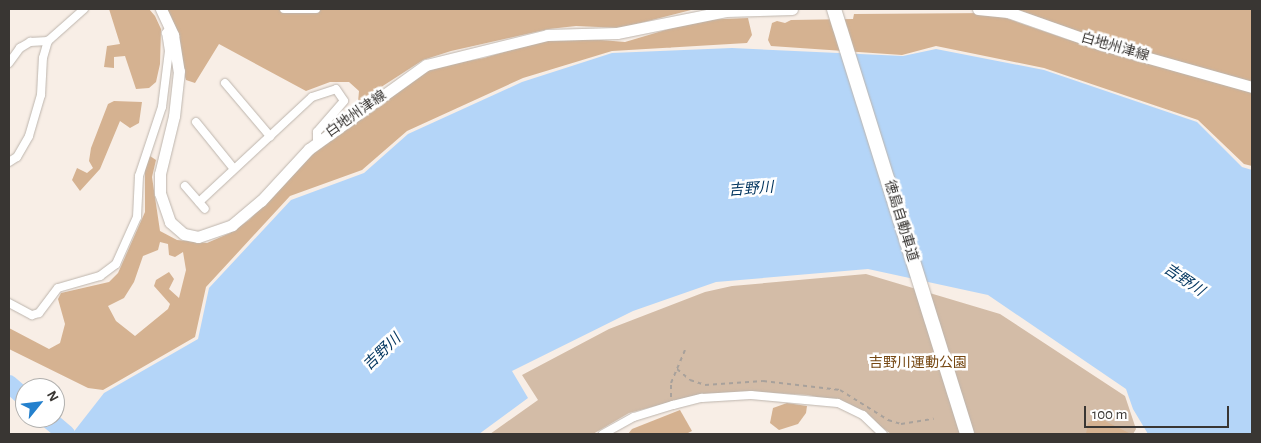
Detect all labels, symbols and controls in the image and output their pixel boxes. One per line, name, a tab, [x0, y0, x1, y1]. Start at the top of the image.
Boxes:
street label: 白地州津線	[1079, 29, 1151, 65]
street label: 白地州津線	[323, 87, 389, 141]
water label: 吉野川	[728, 178, 774, 200]
street label: 徳島自動車道	[881, 178, 921, 264]
water label: 吉野川	[1160, 260, 1208, 300]
water label: 吉野川	[360, 330, 404, 374]
park label: 吉野川運動公園	[869, 355, 967, 371]
north arrow	[15, 378, 65, 428]
text: N	[44, 389, 61, 404]
scale bar	[1086, 396, 1231, 428]
text: 100 m	[1092, 407, 1127, 422]

